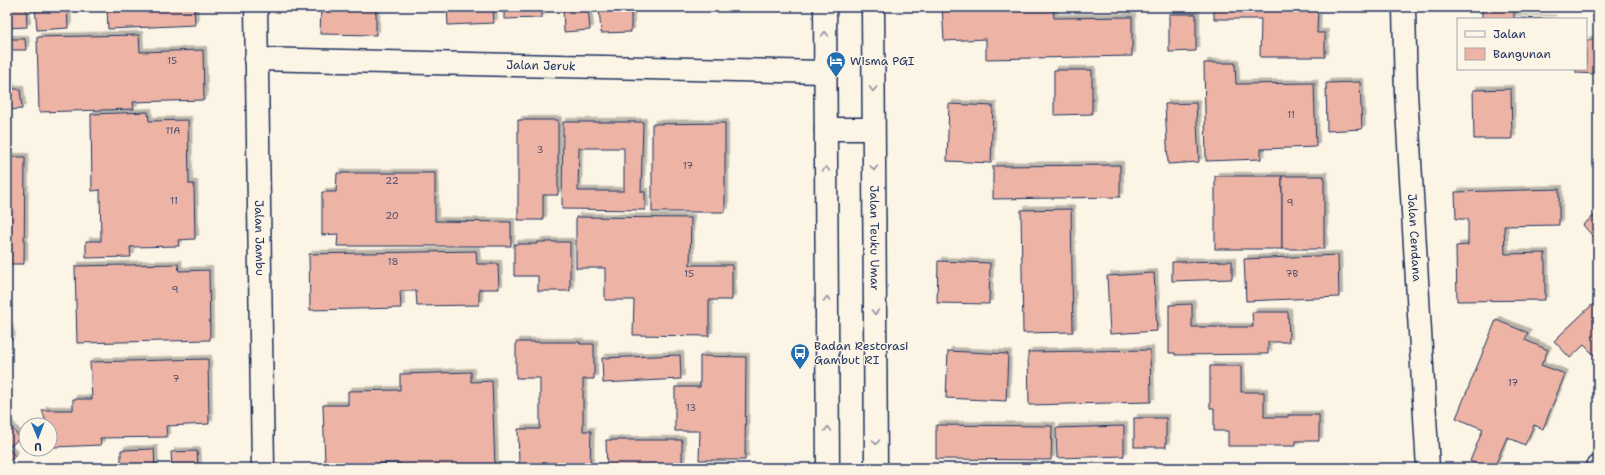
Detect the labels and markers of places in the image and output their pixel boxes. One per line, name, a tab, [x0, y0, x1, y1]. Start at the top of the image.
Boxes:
hotel icon: Wisma PGI	[825, 50, 847, 78]
place label: Wisma PGI	[850, 53, 915, 69]
place label: Badan Restorasi Gambut RI	[814, 338, 909, 368]
bus stop icon: Badan Restorasi Gambut RI	[789, 342, 811, 370]

